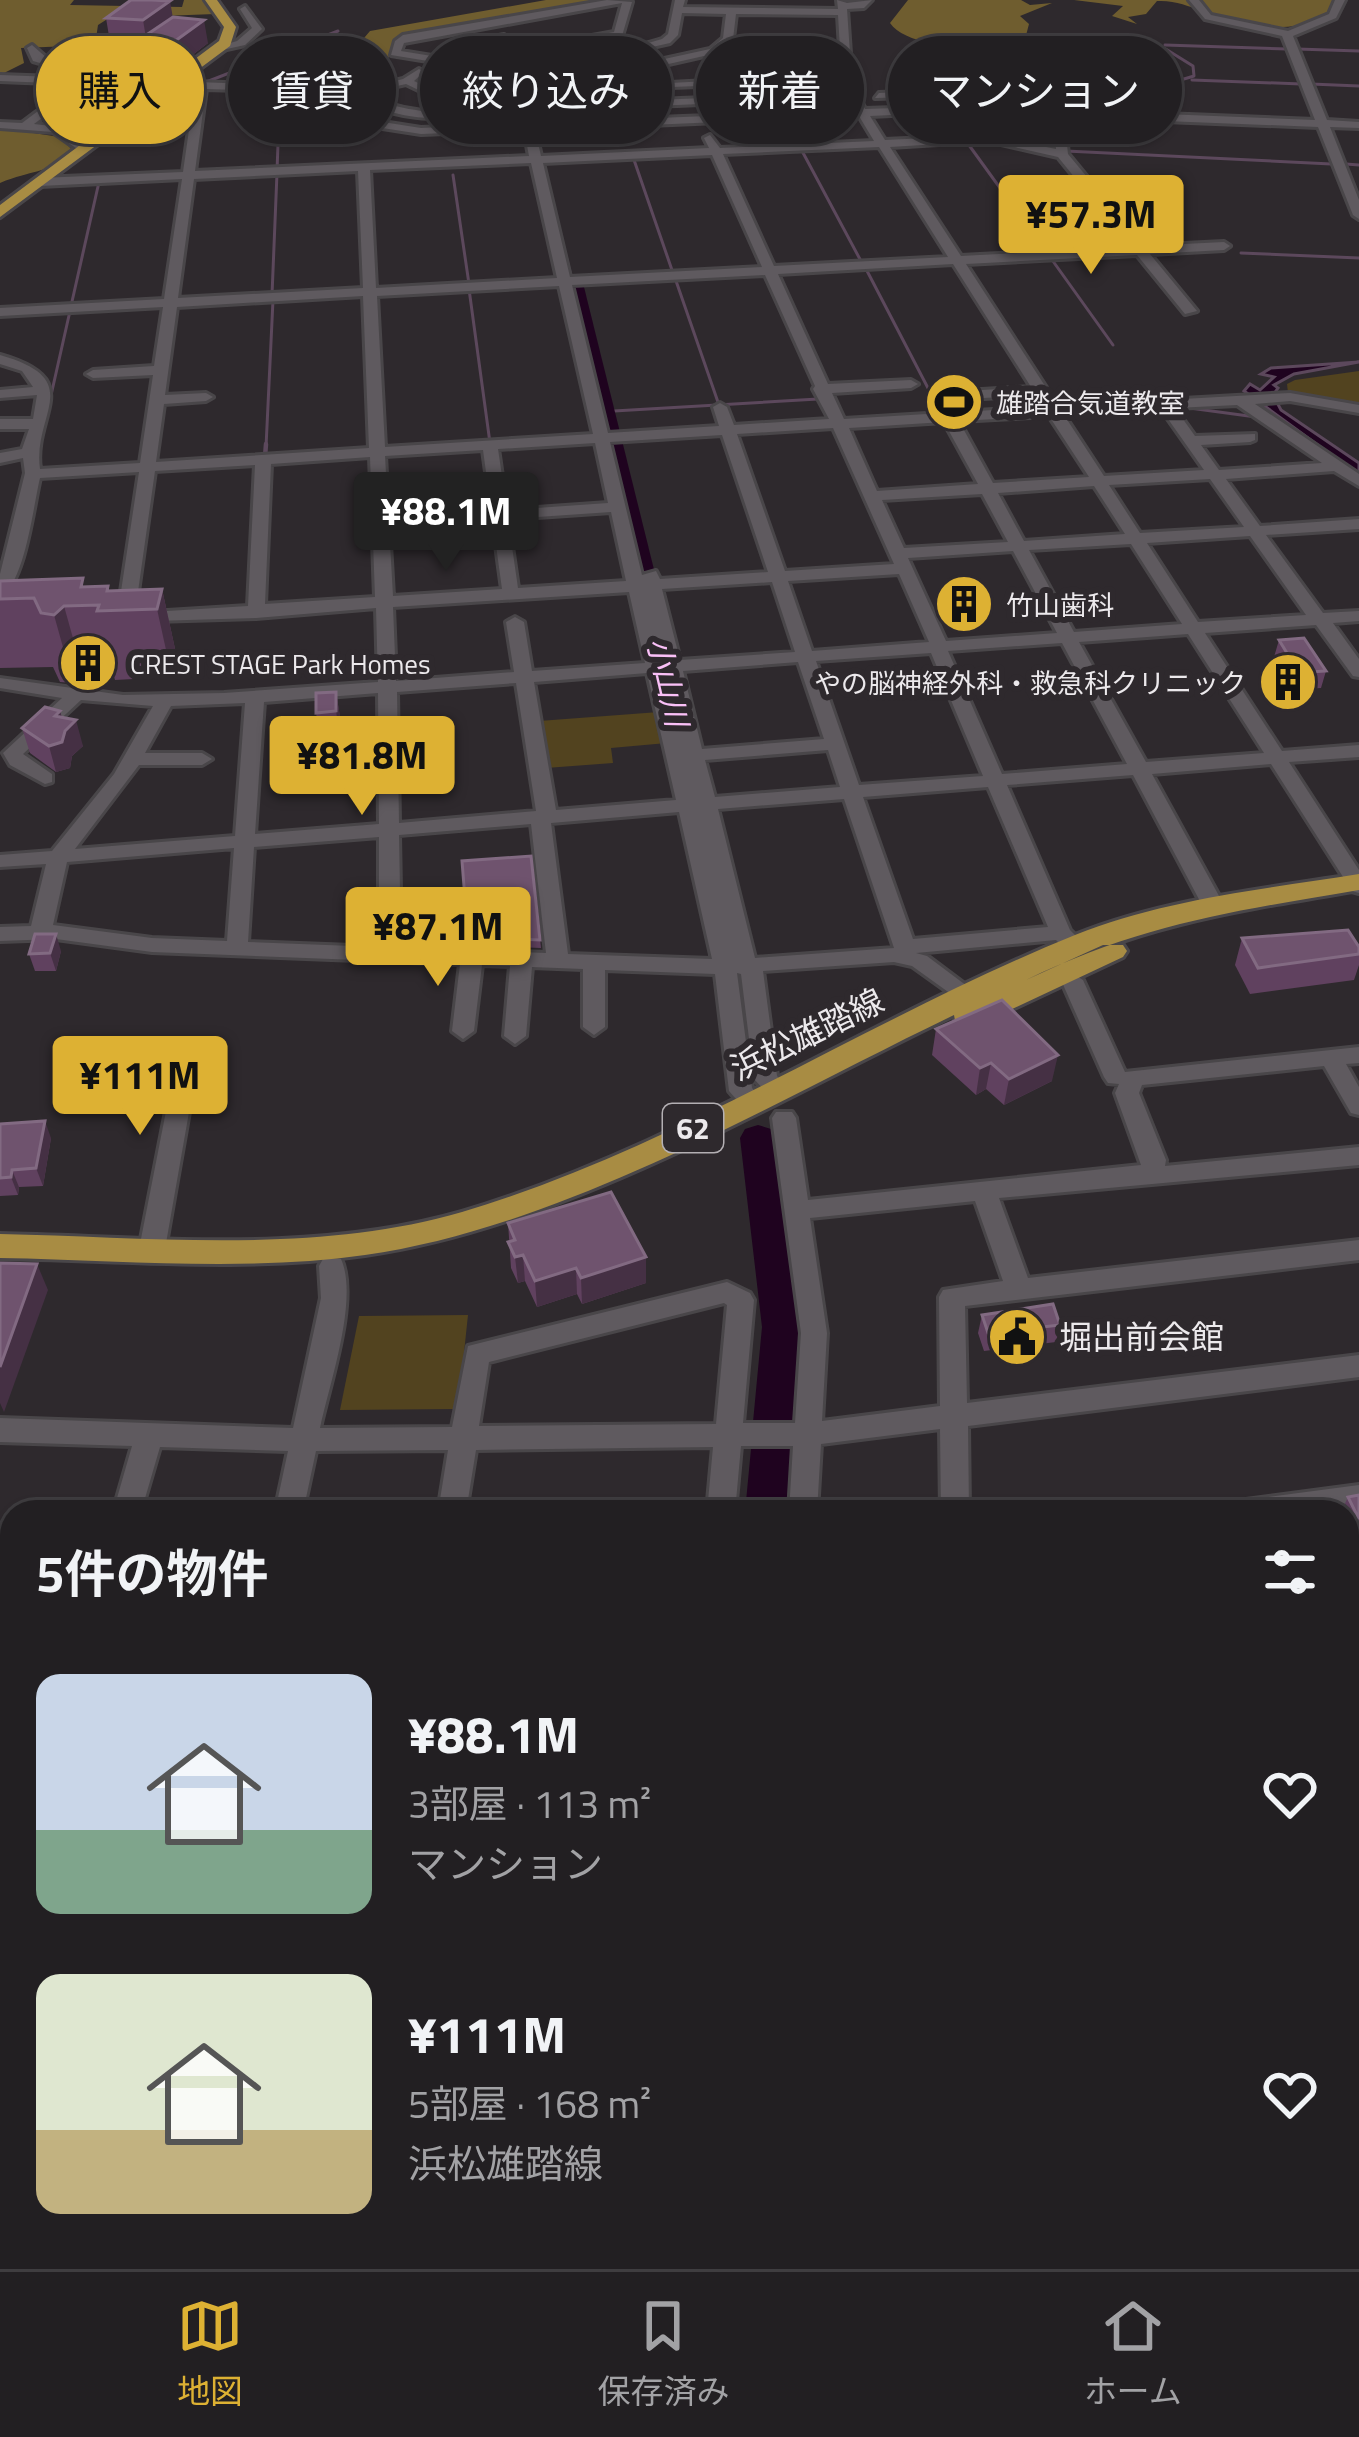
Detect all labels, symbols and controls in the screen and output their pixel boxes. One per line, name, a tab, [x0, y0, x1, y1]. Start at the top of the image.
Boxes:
chip: 購入	[36, 36, 204, 144]
chip: 賃貸	[228, 36, 396, 144]
chip: 絞り込み	[420, 36, 672, 144]
chip: 新着	[696, 36, 864, 144]
chip: マンション	[888, 36, 1182, 144]
pin: ¥57.3M	[993, 175, 1189, 277]
text: ¥57.3M	[1026, 184, 1156, 243]
sports icon: 雄踏合気道教室	[923, 371, 985, 433]
place label: 雄踏合気道教室	[996, 382, 1185, 423]
pin: ¥88.1M	[348, 472, 544, 574]
text: ¥88.1M	[381, 481, 511, 540]
building icon: 竹山歯科	[933, 573, 995, 635]
place label: 竹山歯科	[1006, 584, 1114, 625]
building icon: CREST STAGE Park Homes	[57, 632, 119, 694]
water label: 小山川	[635, 633, 701, 734]
place label: CREST STAGE Park Homes	[130, 643, 431, 684]
building icon: やの脳神経外科・救急科クリニック	[1257, 651, 1319, 713]
place label: やの脳神経外科・救急科クリニック	[814, 662, 1246, 703]
pin: ¥81.8M	[264, 716, 460, 818]
text: ¥81.8M	[297, 725, 427, 784]
pin: ¥87.1M	[340, 887, 536, 989]
text: ¥87.1M	[373, 896, 503, 955]
street label: 浜松雄踏線	[722, 975, 892, 1093]
pin: ¥111M	[56, 1036, 224, 1138]
text: ¥111M	[80, 1045, 200, 1104]
road number: 62	[663, 1104, 723, 1152]
public building icon: 堀出前会館	[986, 1306, 1048, 1368]
place label: 堀出前会館	[1059, 1312, 1224, 1362]
text: 5件の物件	[36, 1534, 269, 1612]
icon: filters	[1257, 1539, 1323, 1605]
text: ¥88.1M	[408, 1695, 579, 1773]
icon: home	[132, 1722, 276, 1866]
icon: heart	[1257, 1761, 1323, 1827]
text: 3部屋 · 113 m²	[408, 1774, 651, 1833]
text: マンション	[408, 1834, 603, 1893]
text: ¥111M	[408, 1995, 566, 2073]
icon: home	[132, 2022, 276, 2166]
icon: heart	[1257, 2061, 1323, 2127]
text: 5部屋 · 168 m²	[408, 2074, 651, 2133]
text: 浜松雄踏線	[408, 2134, 603, 2193]
tab: 地図	[177, 2293, 243, 2416]
tab: 保存済み	[597, 2293, 729, 2416]
tab: ホーム	[1084, 2293, 1182, 2416]

